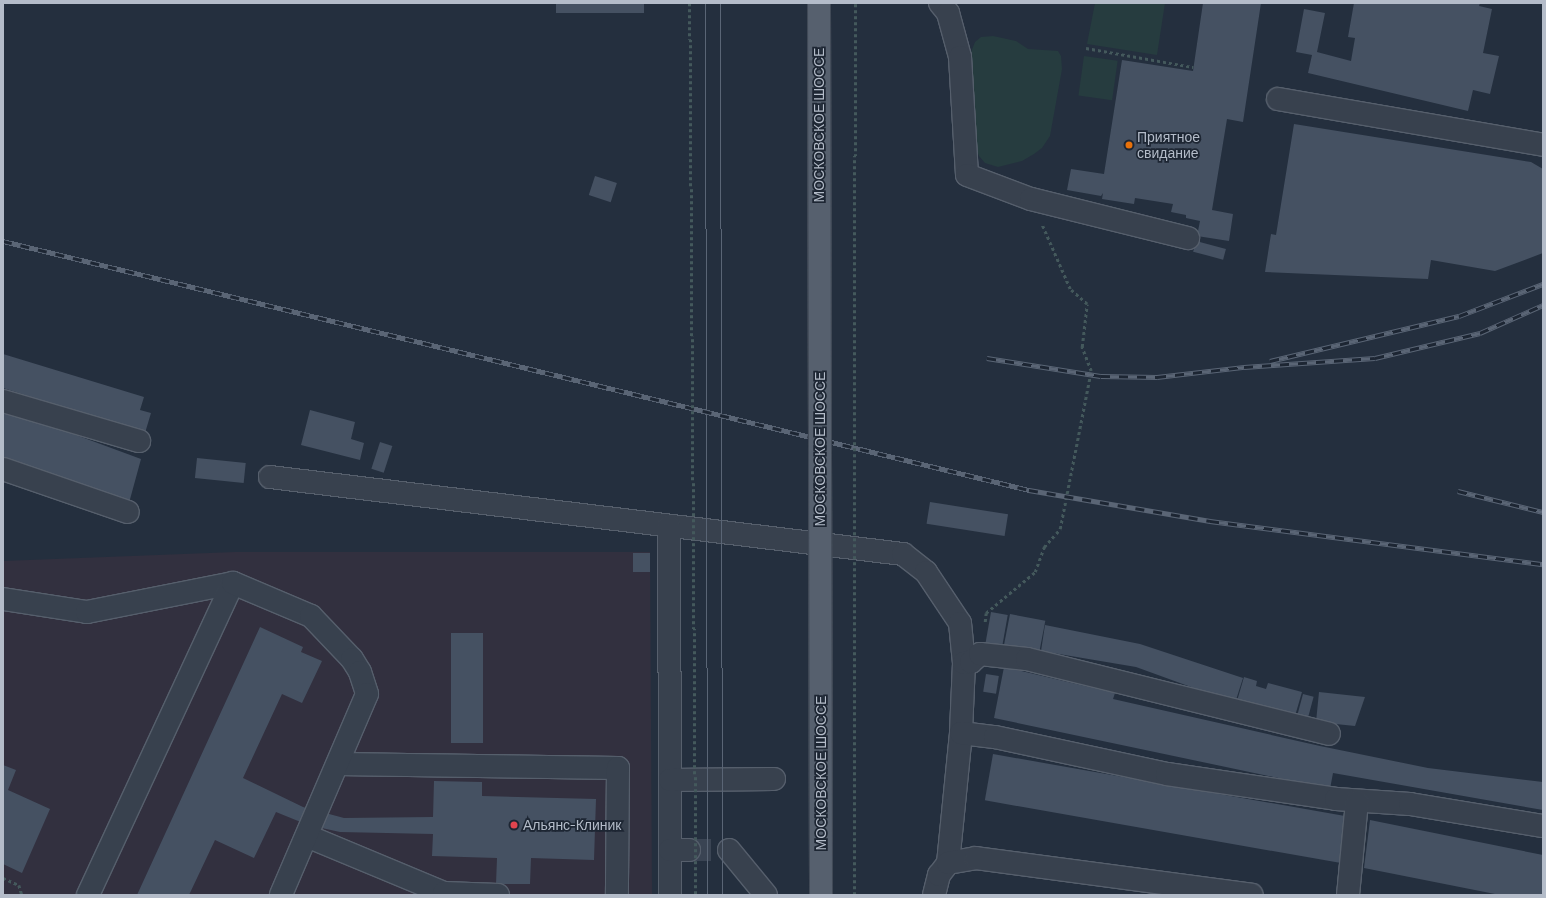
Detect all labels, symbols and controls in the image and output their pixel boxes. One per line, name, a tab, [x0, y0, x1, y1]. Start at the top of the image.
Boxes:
street label: МОСКОВСКОЕ ШОССЕ	[811, 48, 827, 202]
place label: Приятное свидание	[1137, 129, 1200, 162]
marker: Приятное свидание	[1124, 140, 1134, 150]
street label: МОСКОВСКОЕ ШОССЕ	[812, 372, 828, 526]
street label: МОСКОВСКОЕ ШОССЕ	[813, 696, 829, 850]
place label: Альянс-Клиник	[523, 817, 621, 833]
marker: Альянс-Клиник	[508, 819, 520, 831]

